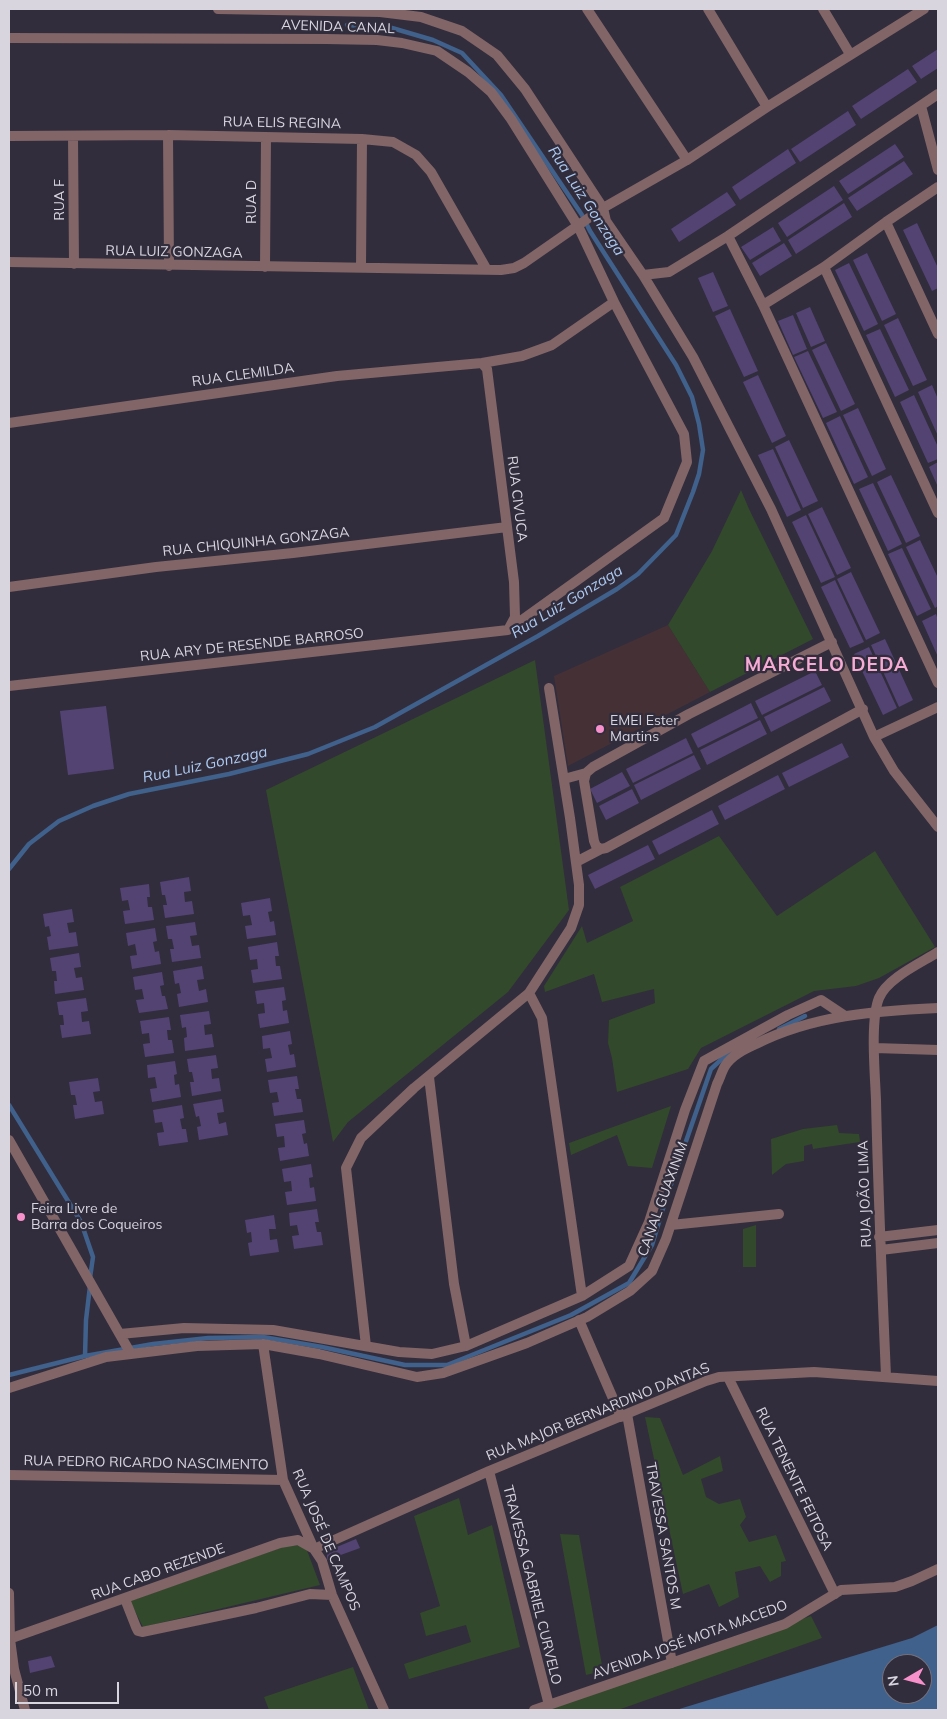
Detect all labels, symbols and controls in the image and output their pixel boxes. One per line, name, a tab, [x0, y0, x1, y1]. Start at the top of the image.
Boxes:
street label: AVENIDA CANAL	[281, 17, 395, 37]
street label: RUA ELIS REGINA	[223, 114, 341, 132]
water label: Rua Luiz Gonzaga	[544, 143, 628, 259]
street label: RUA F	[52, 179, 68, 221]
street label: RUA D	[244, 180, 260, 224]
street label: RUA LUIZ GONZAGA	[105, 242, 243, 262]
street label: RUA CLEMILDA	[191, 360, 295, 390]
street label: RUA CIVUCA	[503, 455, 531, 543]
street label: RUA CHIQUINHA GONZAGA	[162, 524, 350, 560]
water label: Rua Luiz Gonzaga	[508, 562, 626, 642]
street label: RUA ARY DE RESENDE BARROSO	[139, 625, 365, 665]
district label: MARCELO DEDA	[743, 654, 911, 676]
place label: EMEI Ester Martins	[610, 713, 678, 746]
marker: EMEI Ester Martins	[594, 723, 606, 735]
water label: Rua Luiz Gonzaga	[141, 743, 269, 787]
street label: CANAL GUAXINIM	[634, 1139, 692, 1259]
street label: RUA JOÃO LIMA	[855, 1140, 875, 1248]
place label: Feira Livre de Barra dos Coqueiros	[31, 1201, 162, 1234]
marker: Feira Livre de Barra dos Coqueiros	[15, 1211, 27, 1223]
street label: RUA MAJOR BERNARDINO DANTAS	[484, 1359, 712, 1465]
street label: RUA TENENTE FEITOSA	[752, 1405, 836, 1553]
street label: RUA PEDRO RICARDO NASCIMENTO	[23, 1452, 269, 1474]
street label: TRAVESSA SANTOS M	[642, 1461, 684, 1611]
street label: RUA JOSÉ DE CAMPOS	[289, 1467, 363, 1613]
street label: TRAVESSA GABRIEL CURVELO	[499, 1484, 565, 1686]
street label: RUA CABO REZENDE	[89, 1540, 227, 1604]
street label: AVENIDA JOSÉ MOTA MACEDO	[590, 1597, 790, 1683]
north arrow	[882, 1654, 932, 1704]
scale bar	[18, 1672, 121, 1704]
text: N	[883, 1674, 903, 1687]
text: 50 m	[23, 1681, 58, 1700]

